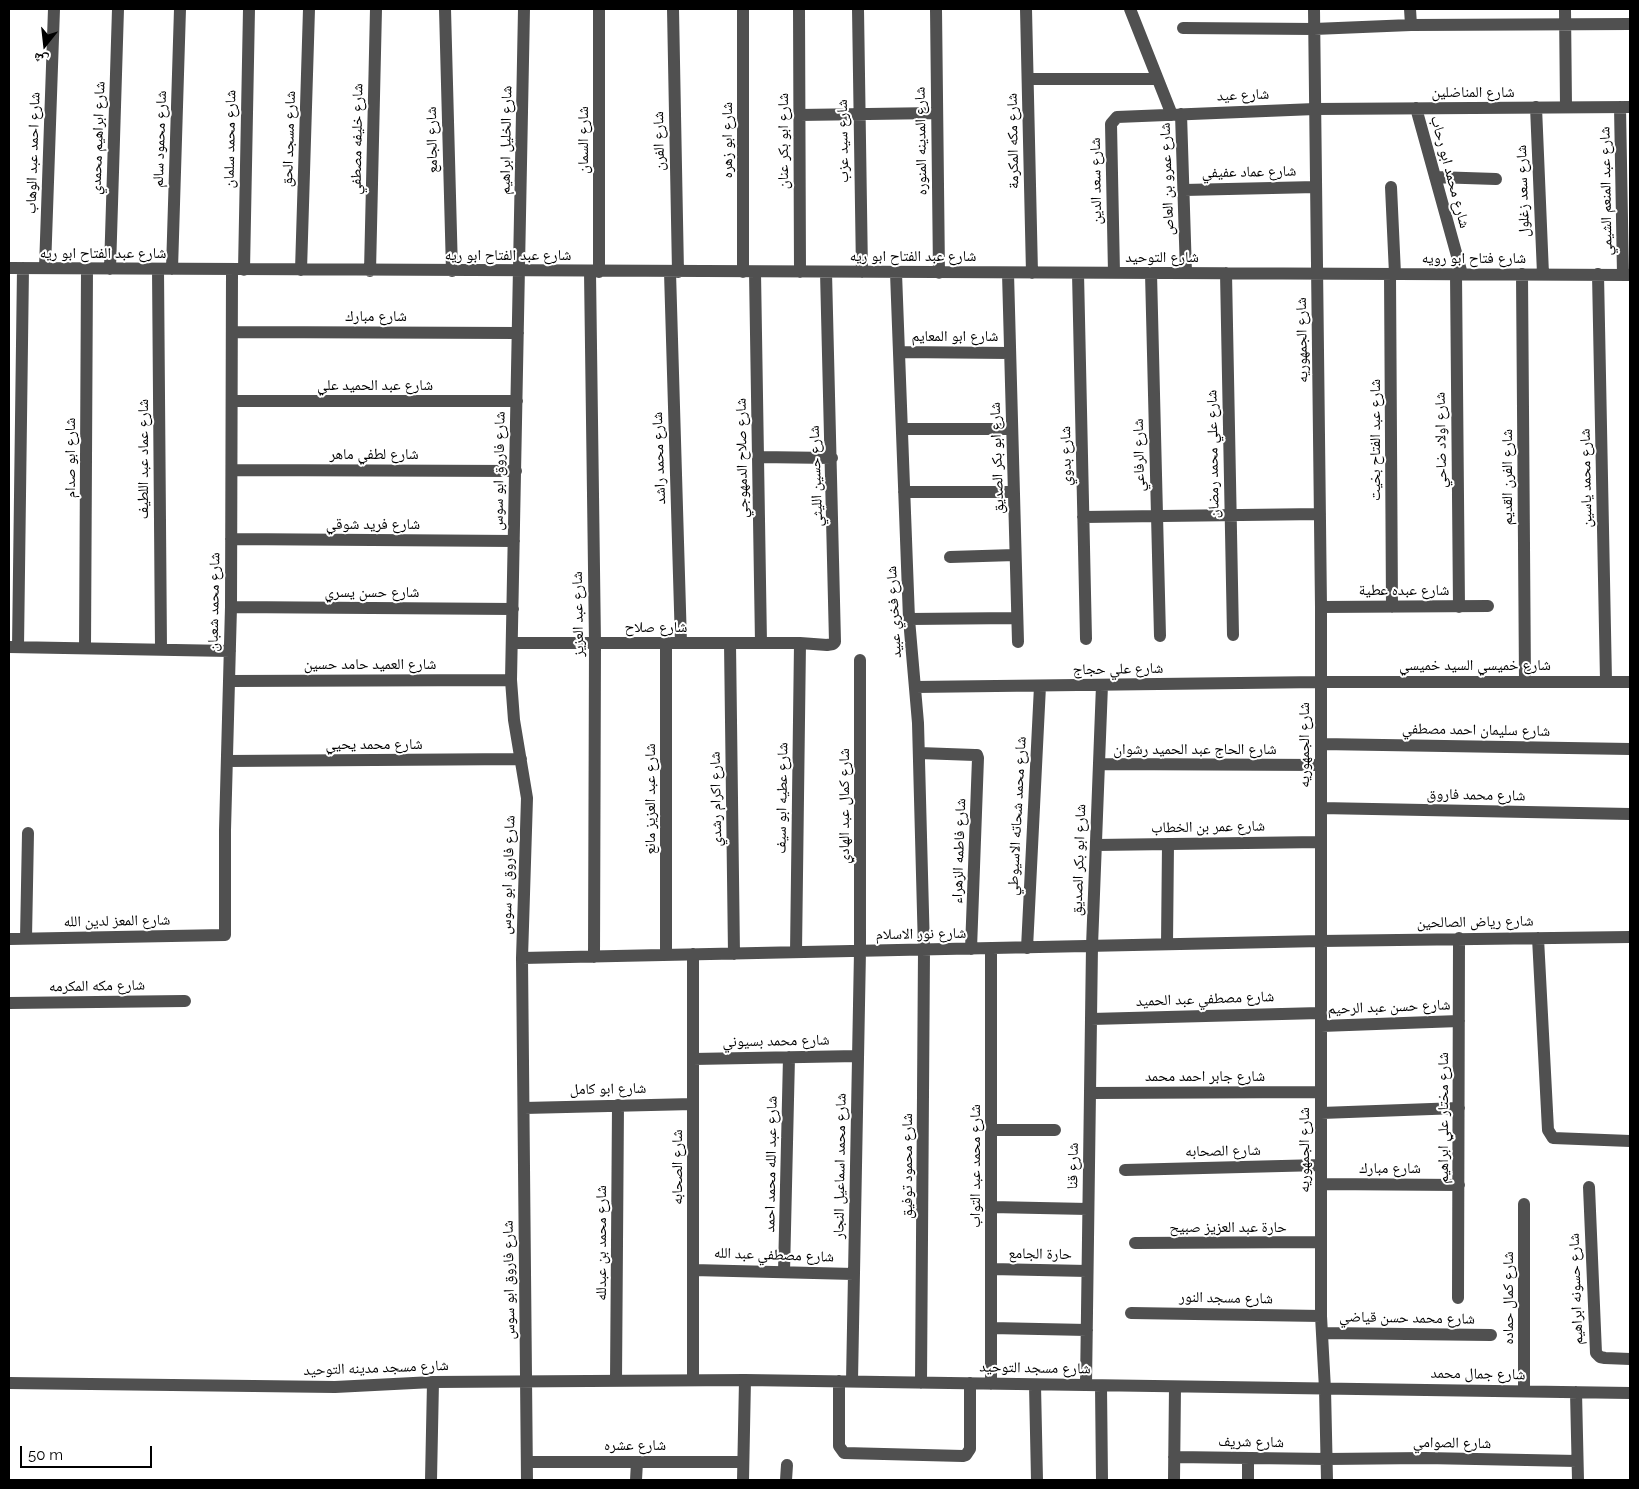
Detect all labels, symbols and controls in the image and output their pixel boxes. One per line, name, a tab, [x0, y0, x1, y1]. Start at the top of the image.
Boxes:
north arrow	[20, 20, 70, 70]
text: ش	[32, 50, 50, 69]
street label: شارع ابراهيم محمدي	[87, 81, 109, 195]
street label: شارع خليفه مصطفي	[347, 83, 367, 195]
street label: شارع المناضلين	[1431, 83, 1515, 101]
street label: شارع الخليل ابراهيم	[496, 85, 516, 195]
street label: شارع عيد	[1216, 85, 1270, 105]
street label: شارع المدينه المنوره	[911, 86, 931, 196]
street label: شارع محمود سالم	[149, 90, 171, 188]
street label: شارع محمد سلمان	[220, 90, 240, 188]
street label: شارع مسجد الحق	[278, 91, 300, 187]
street label: شارع احمد عبد الوهاب	[22, 92, 44, 214]
street label: شارع ابو بكر عنان	[774, 93, 792, 189]
street label: شارع مكه المكرمة	[1003, 93, 1023, 189]
street label: شارع سيد عزب	[833, 99, 853, 183]
street label: شارع ابو زهره	[718, 102, 736, 178]
street label: شارع الجامع	[422, 106, 442, 174]
street label: شارع السمان	[574, 106, 592, 174]
street label: شارع الفرن	[649, 111, 669, 171]
street label: شارع محمد ابو رحاب	[1426, 114, 1474, 230]
street label: شارع عمرو بن العاص	[1156, 122, 1178, 236]
street label: شارع عبد المنعم الشيمي	[1596, 126, 1616, 256]
street label: شارع سعد الدين	[1086, 137, 1106, 225]
street label: شارع سعد زغلول	[1512, 145, 1534, 237]
street label: شارع عماد عفيفي	[1201, 162, 1297, 182]
street label: شارع عبد الفتاح ابو ريه	[40, 244, 166, 262]
street label: شارع عبد الفتاح ابو ريه	[445, 246, 571, 264]
street label: شارع عبد الفتاح ابو ريه	[850, 247, 976, 265]
street label: شارع التوحيد	[1125, 248, 1199, 266]
street label: شارع فتاح ابو رويه	[1422, 249, 1526, 267]
street label: شارع الجمهوريه	[1292, 297, 1312, 383]
street label: شارع مبارك	[345, 307, 407, 325]
street label: شارع ابو المعايم	[912, 327, 998, 345]
street label: شارع عبد الحميد علي	[317, 376, 433, 394]
street label: شارع عبد الفتاح بخيت	[1366, 379, 1384, 501]
street label: شارع علي محمد رمضان	[1203, 390, 1223, 518]
street label: شارع اولاد ضاحي	[1431, 392, 1451, 488]
street label: شارع صلاح الدمهوجي	[732, 398, 752, 518]
street label: شارع عماد عبد اللطيف	[134, 399, 152, 519]
street label: شارع ابو بكر الصديق	[986, 402, 1008, 514]
street label: شارع فاروق ابو سوس	[489, 411, 509, 531]
street label: شارع محمد راشد	[648, 411, 670, 505]
street label: شارع ابو صدام	[61, 418, 79, 498]
street label: شارع الرفاعي	[1129, 418, 1149, 492]
street label: شارع حسين الليثي	[805, 425, 827, 527]
street label: شارع بدوي	[1056, 426, 1076, 486]
street label: شارع محمد ياسين	[1576, 428, 1596, 528]
street label: شارع الفرن القديم	[1498, 429, 1516, 525]
street label: شارع لطفي ماهر	[329, 445, 419, 463]
street label: شارع فريد شوقي	[326, 515, 420, 533]
street label: شارع محمد شعبان	[204, 552, 224, 652]
street label: شارع فخري عبيد	[883, 565, 905, 659]
street label: شارع عبد العزيز	[568, 571, 588, 657]
street label: شارع عبده عطية	[1359, 581, 1449, 599]
street label: شارع حسن يسري	[325, 583, 419, 601]
street label: شارع صلاح	[625, 618, 687, 636]
street label: شارع العميد حامد حسين	[304, 655, 436, 673]
street label: شارع خميسي السيد خميسي	[1399, 656, 1551, 674]
street label: شارع علي حجاج	[1073, 659, 1163, 679]
street label: شارع الجمهوريه	[1295, 702, 1313, 788]
street label: شارع سليمان احمد مصطفي	[1402, 720, 1550, 740]
street label: شارع محمد يحيي	[325, 735, 423, 753]
street label: شارع محمد شحاته الاسيوطي	[1004, 736, 1030, 896]
street label: شارع الحاج عبد الحميد رشوان	[1113, 740, 1277, 758]
street label: شارع عطيه ابو سيف	[772, 742, 792, 854]
street label: شارع عبد العزيز مانع	[641, 743, 659, 855]
street label: شارع كمال عبد الهادي	[835, 748, 853, 864]
street label: شارع اكرام رشدي	[706, 751, 726, 847]
street label: شارع محمد فاروق	[1426, 785, 1526, 805]
street label: شارع فاطمه الزهراء	[948, 798, 970, 904]
street label: شارع ابو بكر الصديق	[1068, 804, 1090, 916]
street label: شارع فاروق ابو سوس	[497, 815, 519, 935]
street label: شارع عمر بن الخطاب	[1151, 817, 1265, 837]
street label: شارع المعز لدين الله	[64, 911, 170, 931]
street label: شارع رياض الصالحين	[1416, 912, 1534, 932]
street label: شارع نور الاسلام	[875, 924, 967, 944]
street label: شارع مكه المكرمه	[49, 976, 145, 996]
street label: شارع مصطفي عبد الحميد	[1135, 988, 1275, 1010]
street label: شارع حسن عبد الرحيم	[1327, 996, 1451, 1018]
street label: شارع محمد بسيوني	[722, 1031, 830, 1051]
street label: شارع مختار علي ابراهيم	[1434, 1052, 1452, 1184]
street label: شارع جابر احمد محمد	[1145, 1067, 1265, 1085]
street label: شارع ابو كامل	[570, 1079, 646, 1099]
street label: شارع محمد اسماعيل النجار	[830, 1093, 850, 1239]
street label: شارع عبد الله محمد احمد	[761, 1096, 781, 1232]
street label: شارع محمد عبد التواب	[966, 1104, 984, 1228]
street label: شارع الجمهوريه	[1295, 1107, 1313, 1193]
street label: شارع محمود توفيق	[898, 1113, 916, 1219]
street label: شارع الصحابه	[668, 1129, 686, 1205]
street label: شارع الصحابه	[1185, 1141, 1261, 1161]
street label: شارع قنا	[1064, 1142, 1082, 1190]
street label: شارع مبارك	[1359, 1159, 1421, 1177]
street label: شارع محمد بن عبدلله	[592, 1185, 610, 1301]
street label: حارة عبد العزيز صبيح	[1169, 1218, 1287, 1236]
street label: شارع فاروق ابو سوس	[499, 1220, 519, 1340]
street label: شارع حسونه ابراهيم	[1565, 1233, 1587, 1345]
street label: شارع مصطفي عبد الله	[714, 1244, 834, 1266]
street label: حارة الجامع	[1008, 1244, 1072, 1264]
street label: شارع كمال حماده	[1499, 1251, 1517, 1345]
street label: شارع مسجد النور	[1179, 1288, 1273, 1308]
street label: شارع محمد حسن قياضي	[1339, 1308, 1475, 1328]
street label: شارع مسجد مدينه التوحيد	[303, 1356, 449, 1380]
street label: شارع مسجد التوحيد	[979, 1358, 1091, 1378]
street label: شارع جمال محمد	[1430, 1364, 1526, 1384]
street label: شارع شريف	[1218, 1432, 1284, 1452]
street label: شارع الصوامي	[1413, 1433, 1491, 1453]
scale bar	[22, 1436, 155, 1468]
street label: شارع عشره	[604, 1436, 666, 1454]
text: 50 m	[28, 1446, 63, 1464]

